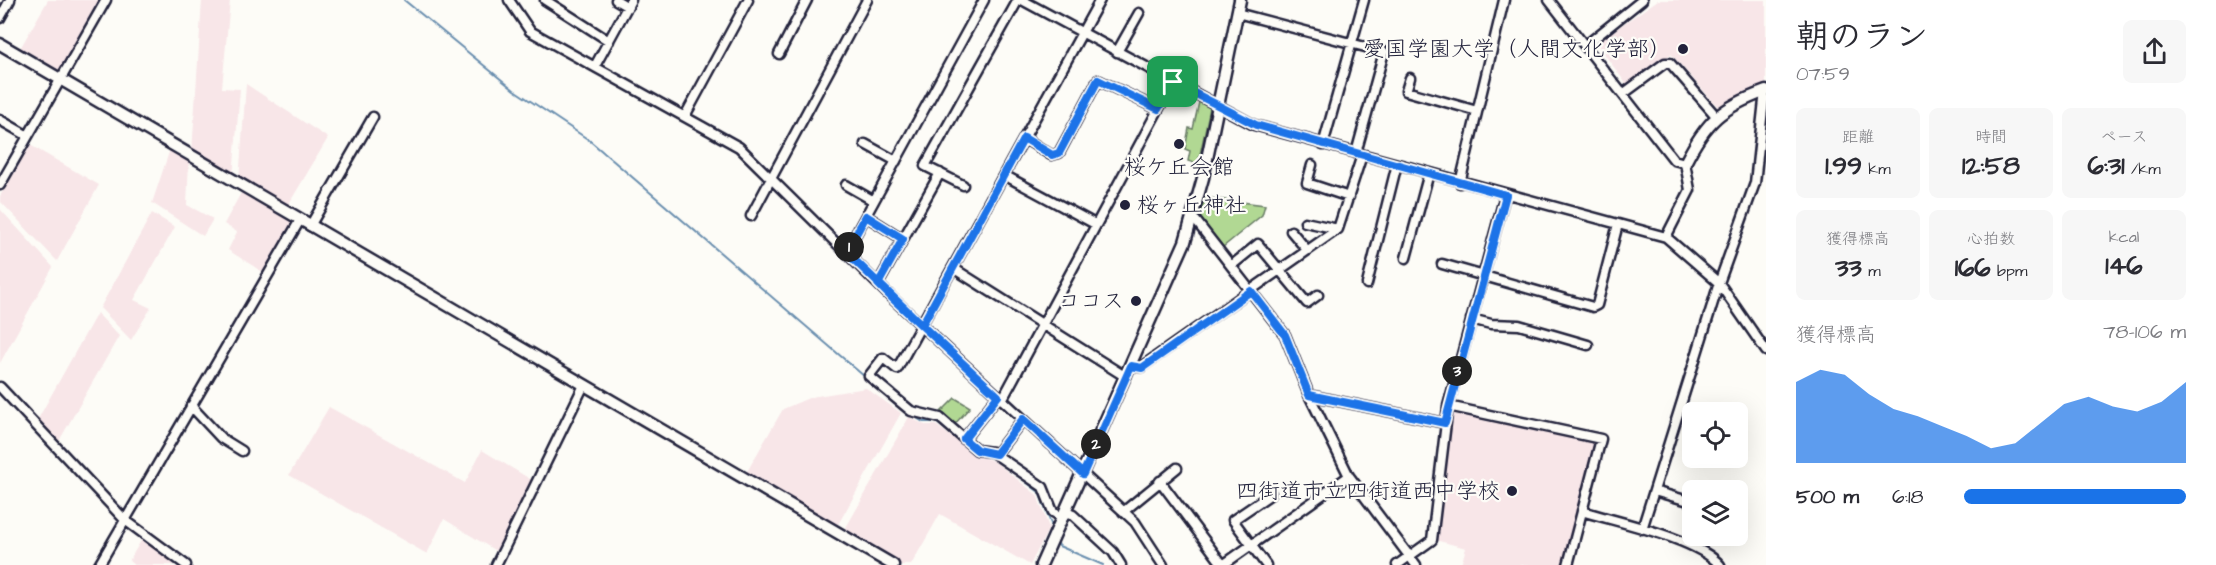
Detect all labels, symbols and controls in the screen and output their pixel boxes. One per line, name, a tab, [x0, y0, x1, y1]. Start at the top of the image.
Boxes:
text: 朝のラン	[1796, 14, 1928, 60]
button: share	[2123, 20, 2186, 83]
place label: 愛国学園大学（人間文化学部）	[1363, 34, 1671, 65]
marker: 愛国学園大学（人間文化学部）	[1676, 42, 1690, 56]
pin	[1147, 56, 1198, 107]
text: 07:59	[1796, 60, 1850, 88]
icon: arrive	[1156, 65, 1189, 98]
text: 距離	[1842, 126, 1874, 148]
text: 時間	[1975, 126, 2007, 148]
text: ペース	[2100, 126, 2148, 148]
marker: 桜ケ丘会館	[1172, 137, 1186, 151]
text: 1.99	[1825, 148, 1862, 184]
text: 12:58	[1962, 148, 2020, 184]
text: 6:31	[2087, 148, 2125, 184]
place label: 桜ケ丘会館	[1124, 152, 1234, 183]
text: km	[1862, 158, 1891, 180]
text: /km	[2125, 158, 2161, 180]
place label: 桜ヶ丘神社	[1137, 190, 1247, 221]
marker: 桜ヶ丘神社	[1118, 198, 1132, 212]
text: kcal	[2109, 226, 2139, 248]
text: 獲得標高	[1826, 228, 1890, 250]
text: 心拍数	[1967, 228, 2015, 250]
pin: 1	[834, 232, 864, 262]
text: 1	[848, 236, 850, 258]
text: 146	[2105, 248, 2143, 284]
text: 33	[1835, 250, 1862, 286]
text: 166	[1955, 250, 1991, 286]
text: m	[1862, 260, 1881, 282]
text: bpm	[1991, 260, 2027, 282]
place label: ココス	[1058, 286, 1124, 317]
marker: ココス	[1129, 294, 1143, 308]
text: 78–106 m	[2103, 318, 2186, 346]
text: 獲得標高	[1796, 321, 1876, 349]
pin: 3	[1442, 356, 1472, 386]
text: 3	[1453, 360, 1461, 382]
map controls	[1682, 402, 1748, 546]
button: locate	[1682, 402, 1748, 468]
pin: 2	[1081, 429, 1111, 459]
text: 2	[1091, 433, 1101, 455]
place label: 四街道市立四街道西中学校	[1236, 476, 1500, 507]
button: layers	[1682, 480, 1748, 546]
text: 500 m	[1796, 483, 1859, 511]
text: 6:18	[1892, 483, 1923, 511]
marker: 四街道市立四街道西中学校	[1505, 484, 1519, 498]

